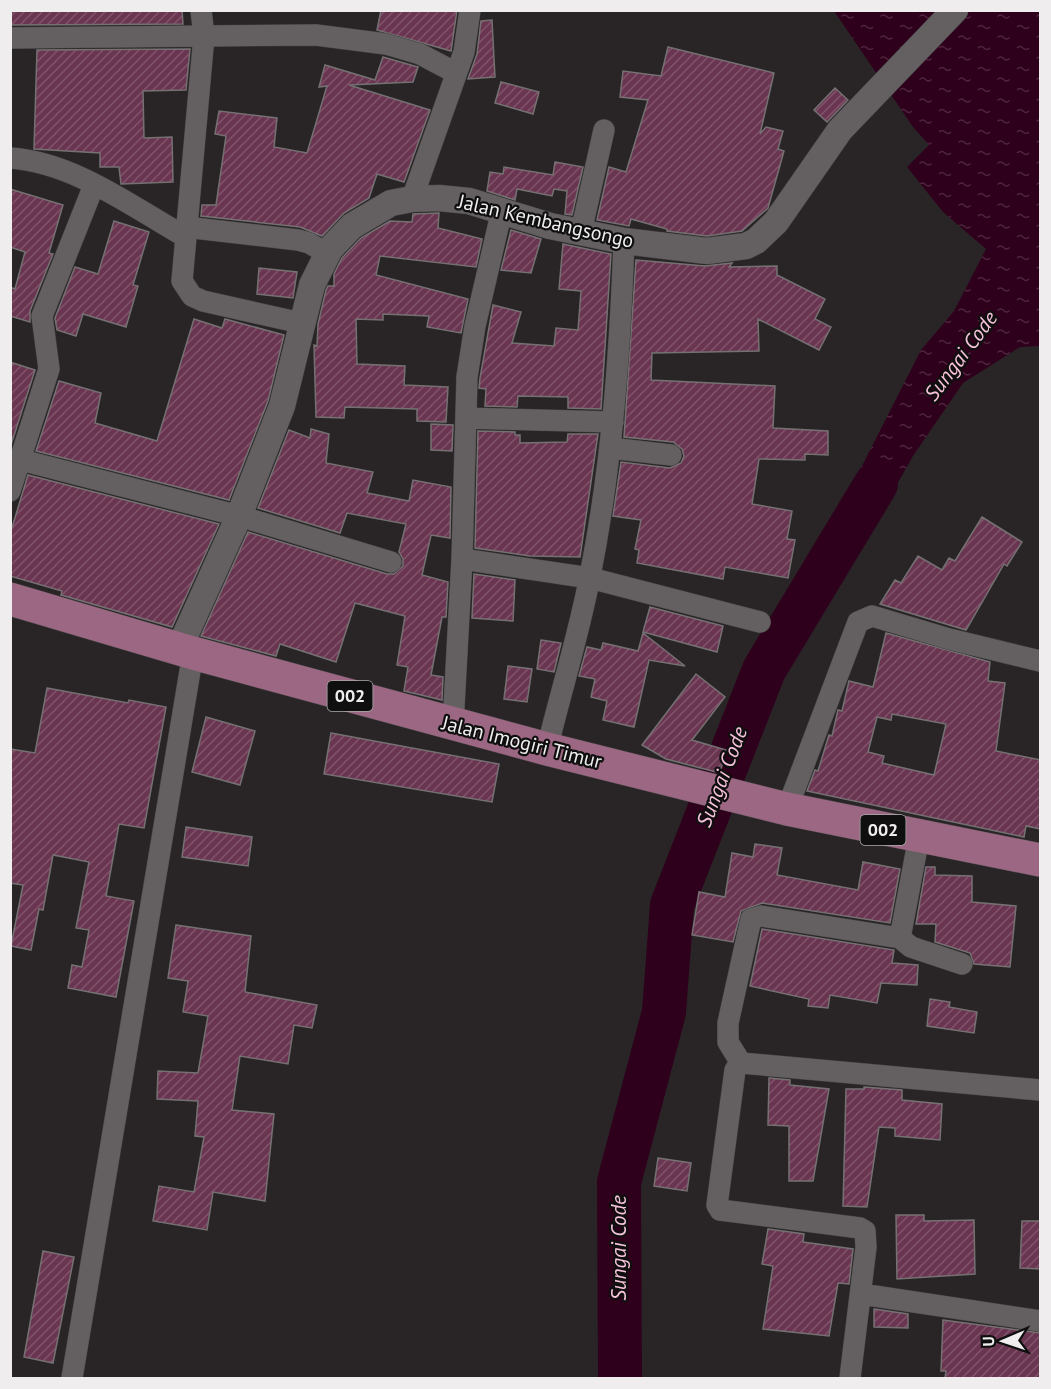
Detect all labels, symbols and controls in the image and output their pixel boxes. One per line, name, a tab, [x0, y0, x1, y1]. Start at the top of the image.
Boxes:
street label: Jalan Kembangsongo	[455, 188, 636, 254]
water label: Sungai Code	[918, 305, 1003, 406]
road number: 002	[328, 681, 372, 711]
street label: Jalan Imogiri Timur	[438, 709, 605, 774]
water label: Sungai Code	[690, 722, 753, 831]
road number: 002	[860, 815, 906, 845]
water label: Sungai Code	[605, 1195, 632, 1301]
north arrow	[973, 1311, 1033, 1371]
text: U	[978, 1336, 998, 1347]

